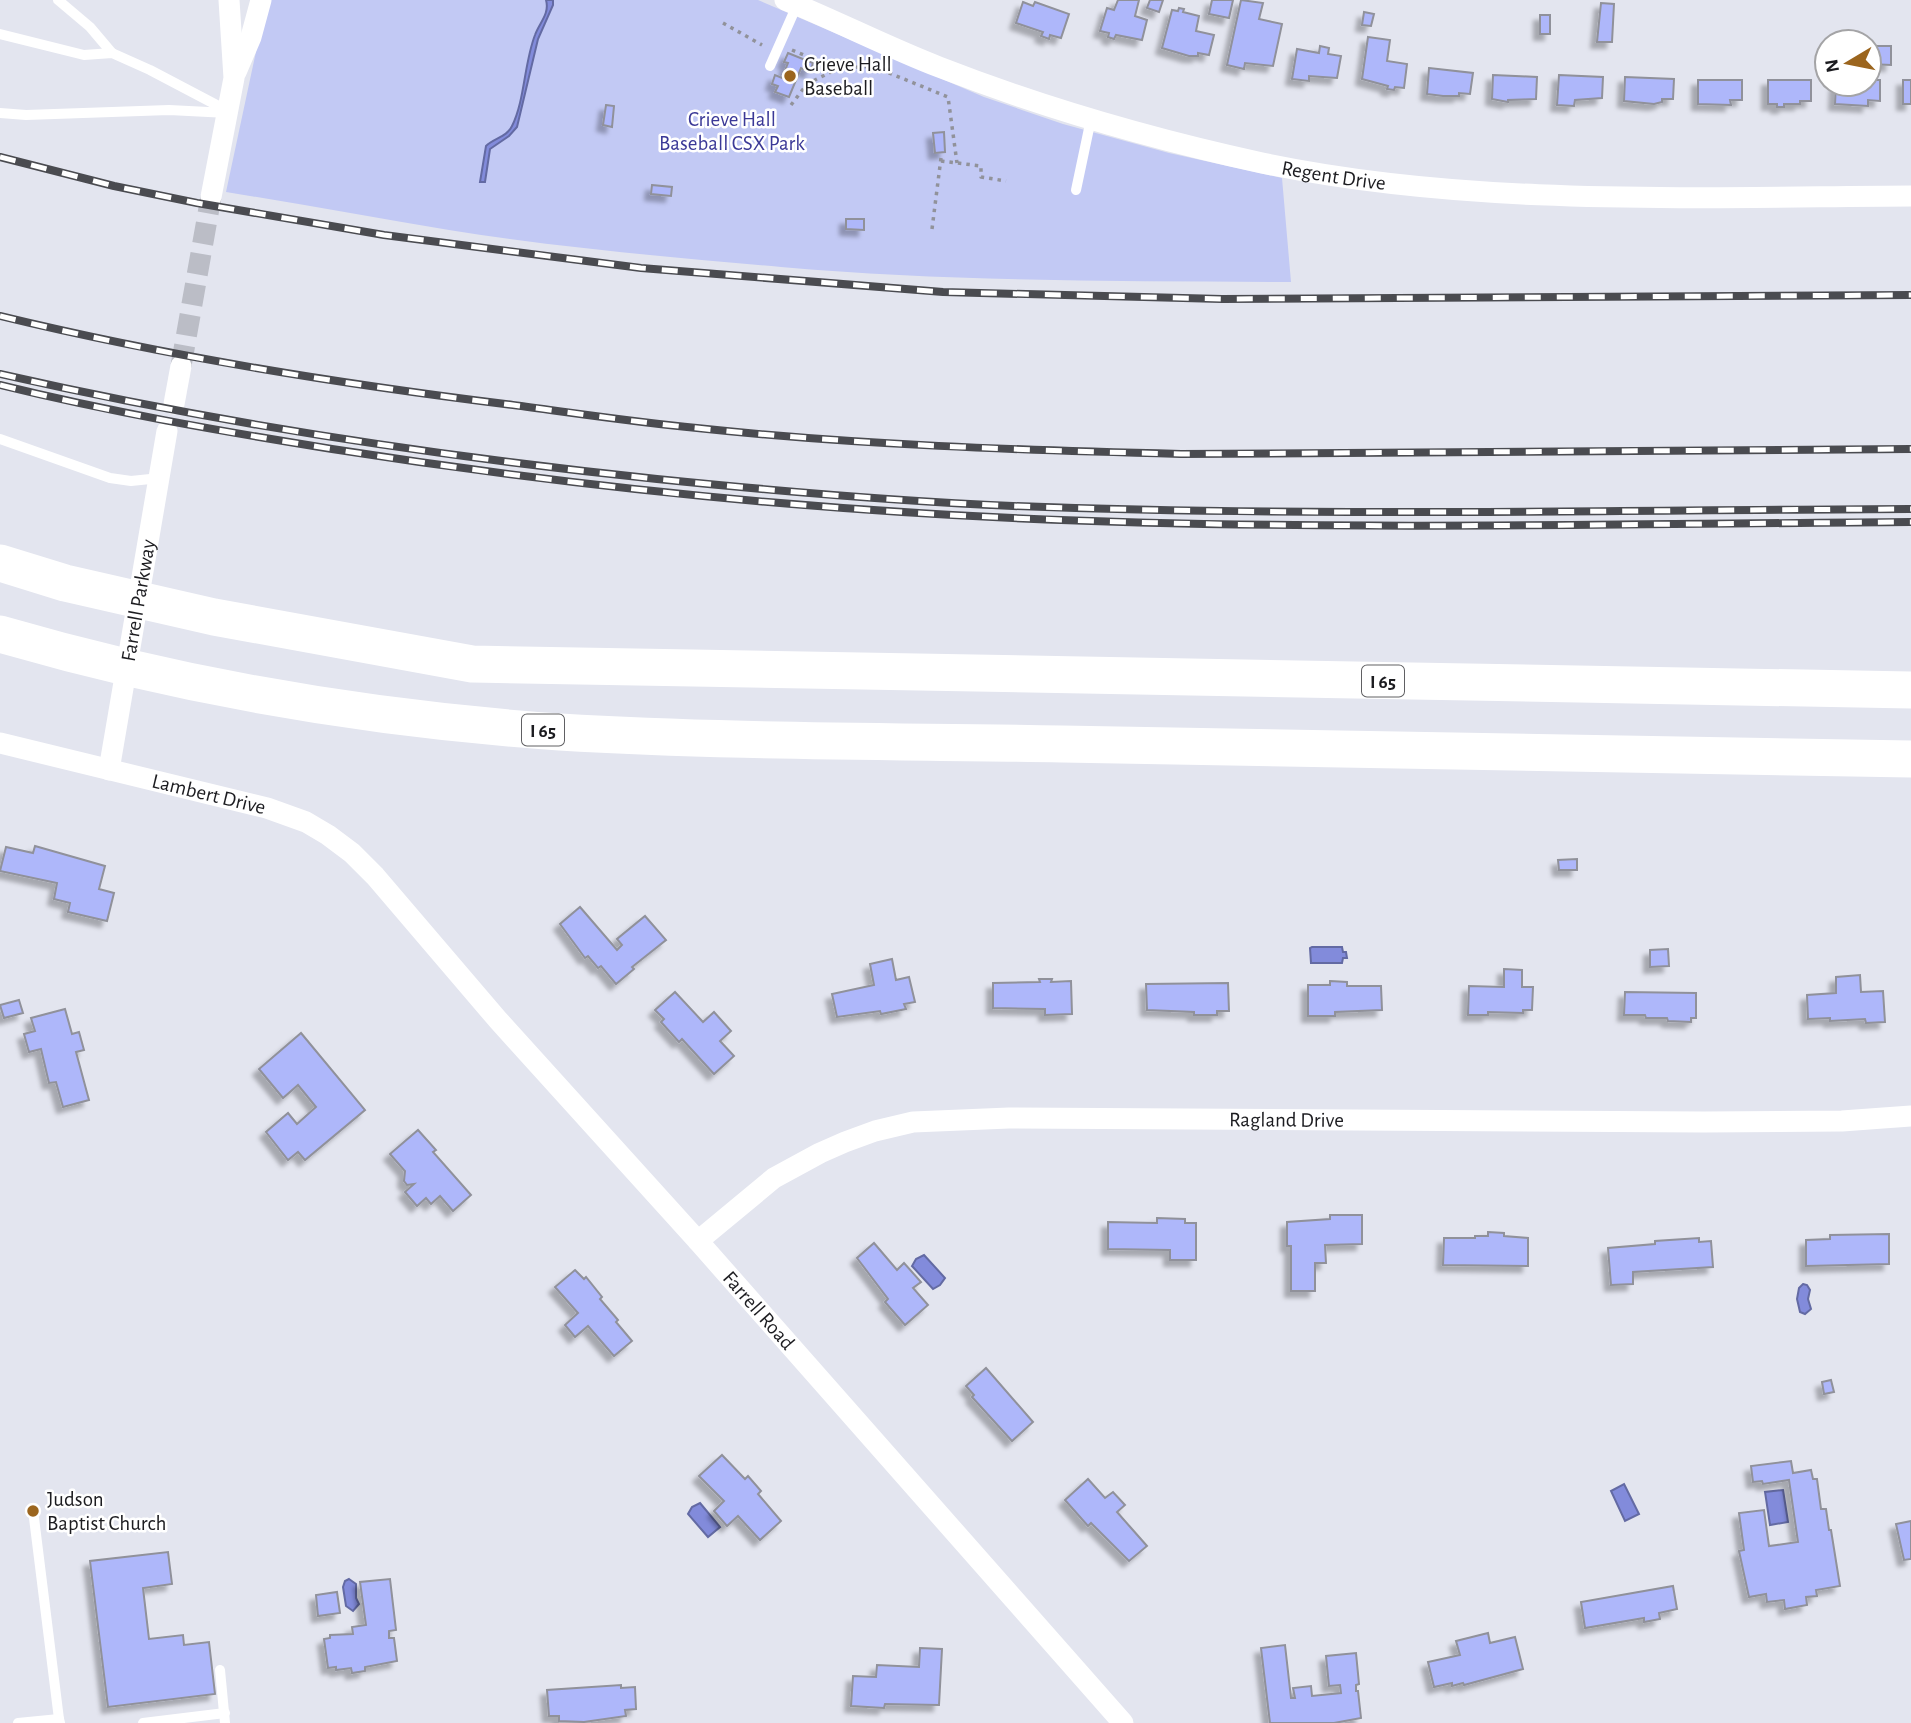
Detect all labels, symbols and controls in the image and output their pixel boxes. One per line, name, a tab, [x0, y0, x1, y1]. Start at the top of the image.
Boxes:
north arrow	[1813, 28, 1883, 98]
place label: Crieve Hall Baseball	[804, 54, 892, 99]
text: N	[1822, 58, 1843, 74]
marker: Crieve Hall Baseball	[782, 68, 798, 84]
park label: Crieve Hall Baseball CSX Park	[659, 109, 805, 154]
street label: Regent Drive	[1280, 157, 1387, 194]
street label: Farrell Parkway	[118, 538, 159, 663]
road number: I 65	[1362, 666, 1404, 696]
road number: I 65	[522, 715, 564, 746]
street label: Lambert Drive	[150, 770, 268, 818]
street label: Ragland Drive	[1229, 1109, 1344, 1131]
street label: Farrell Road	[719, 1267, 799, 1354]
place label: Judson Baptist Church	[47, 1489, 167, 1534]
marker: Judson Baptist Church	[25, 1503, 41, 1519]

